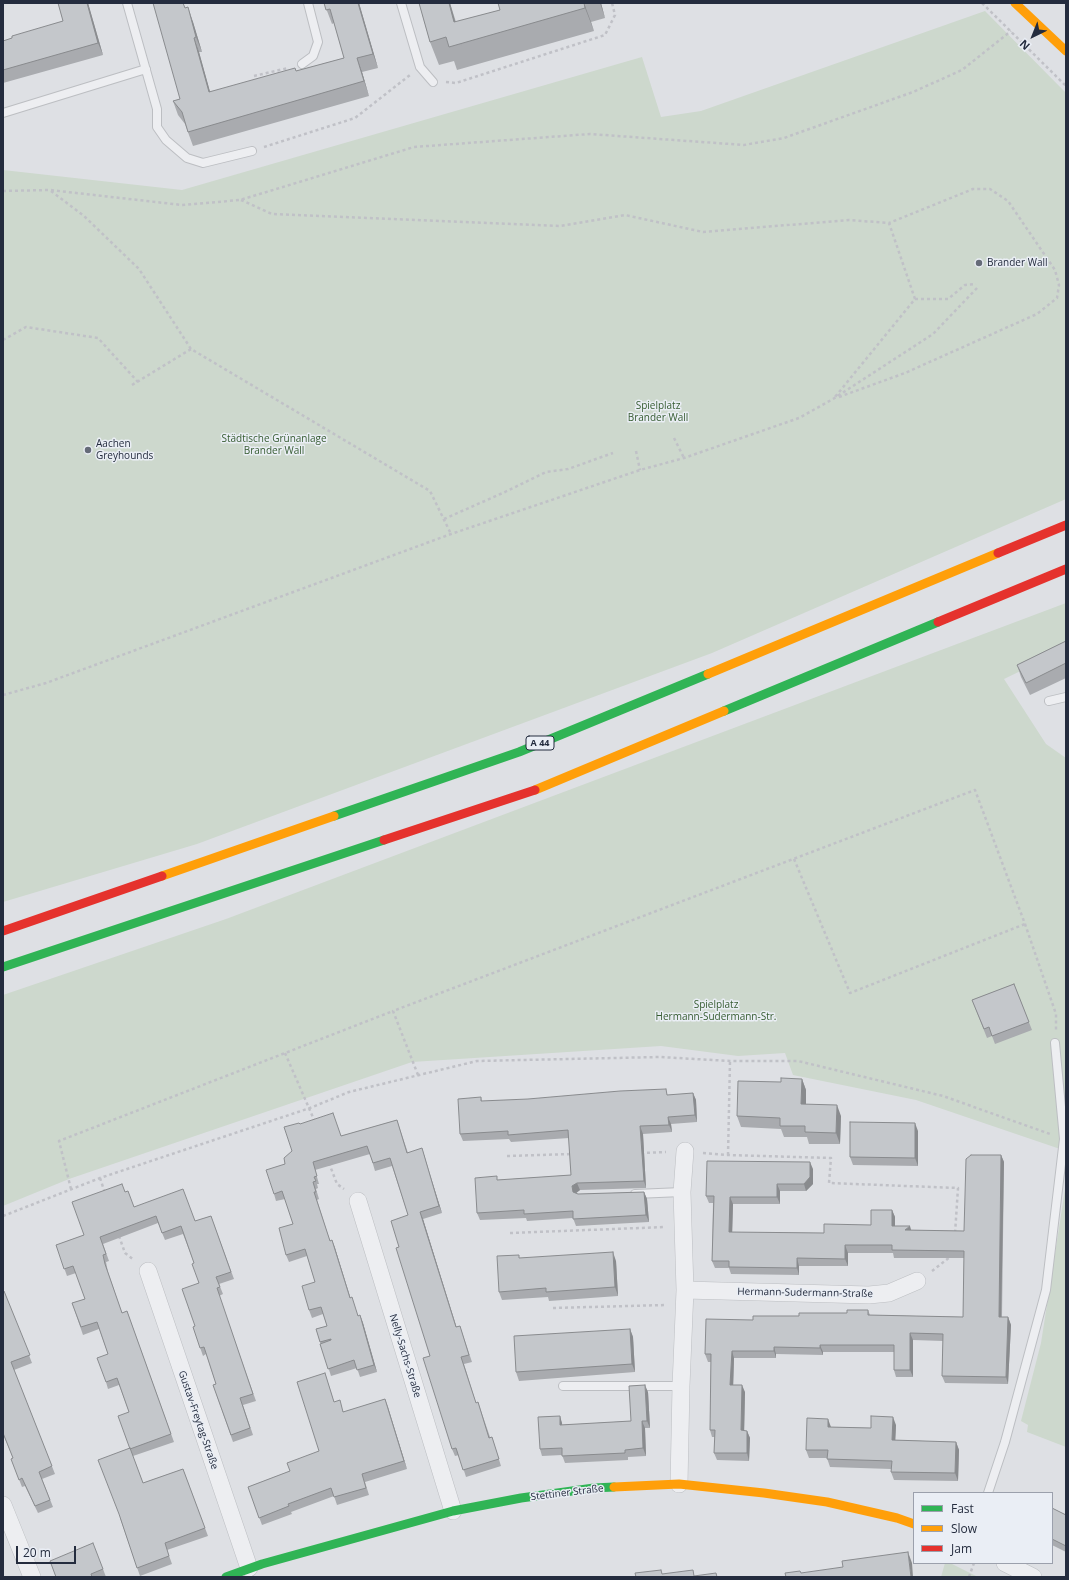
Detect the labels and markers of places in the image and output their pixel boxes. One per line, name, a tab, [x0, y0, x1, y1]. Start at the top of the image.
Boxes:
place label: Brander Wall	[987, 257, 1047, 269]
marker: Brander Wall	[974, 258, 984, 268]
place label: Aachen Greyhounds	[96, 438, 153, 462]
marker: Aachen Greyhounds	[83, 445, 93, 455]

